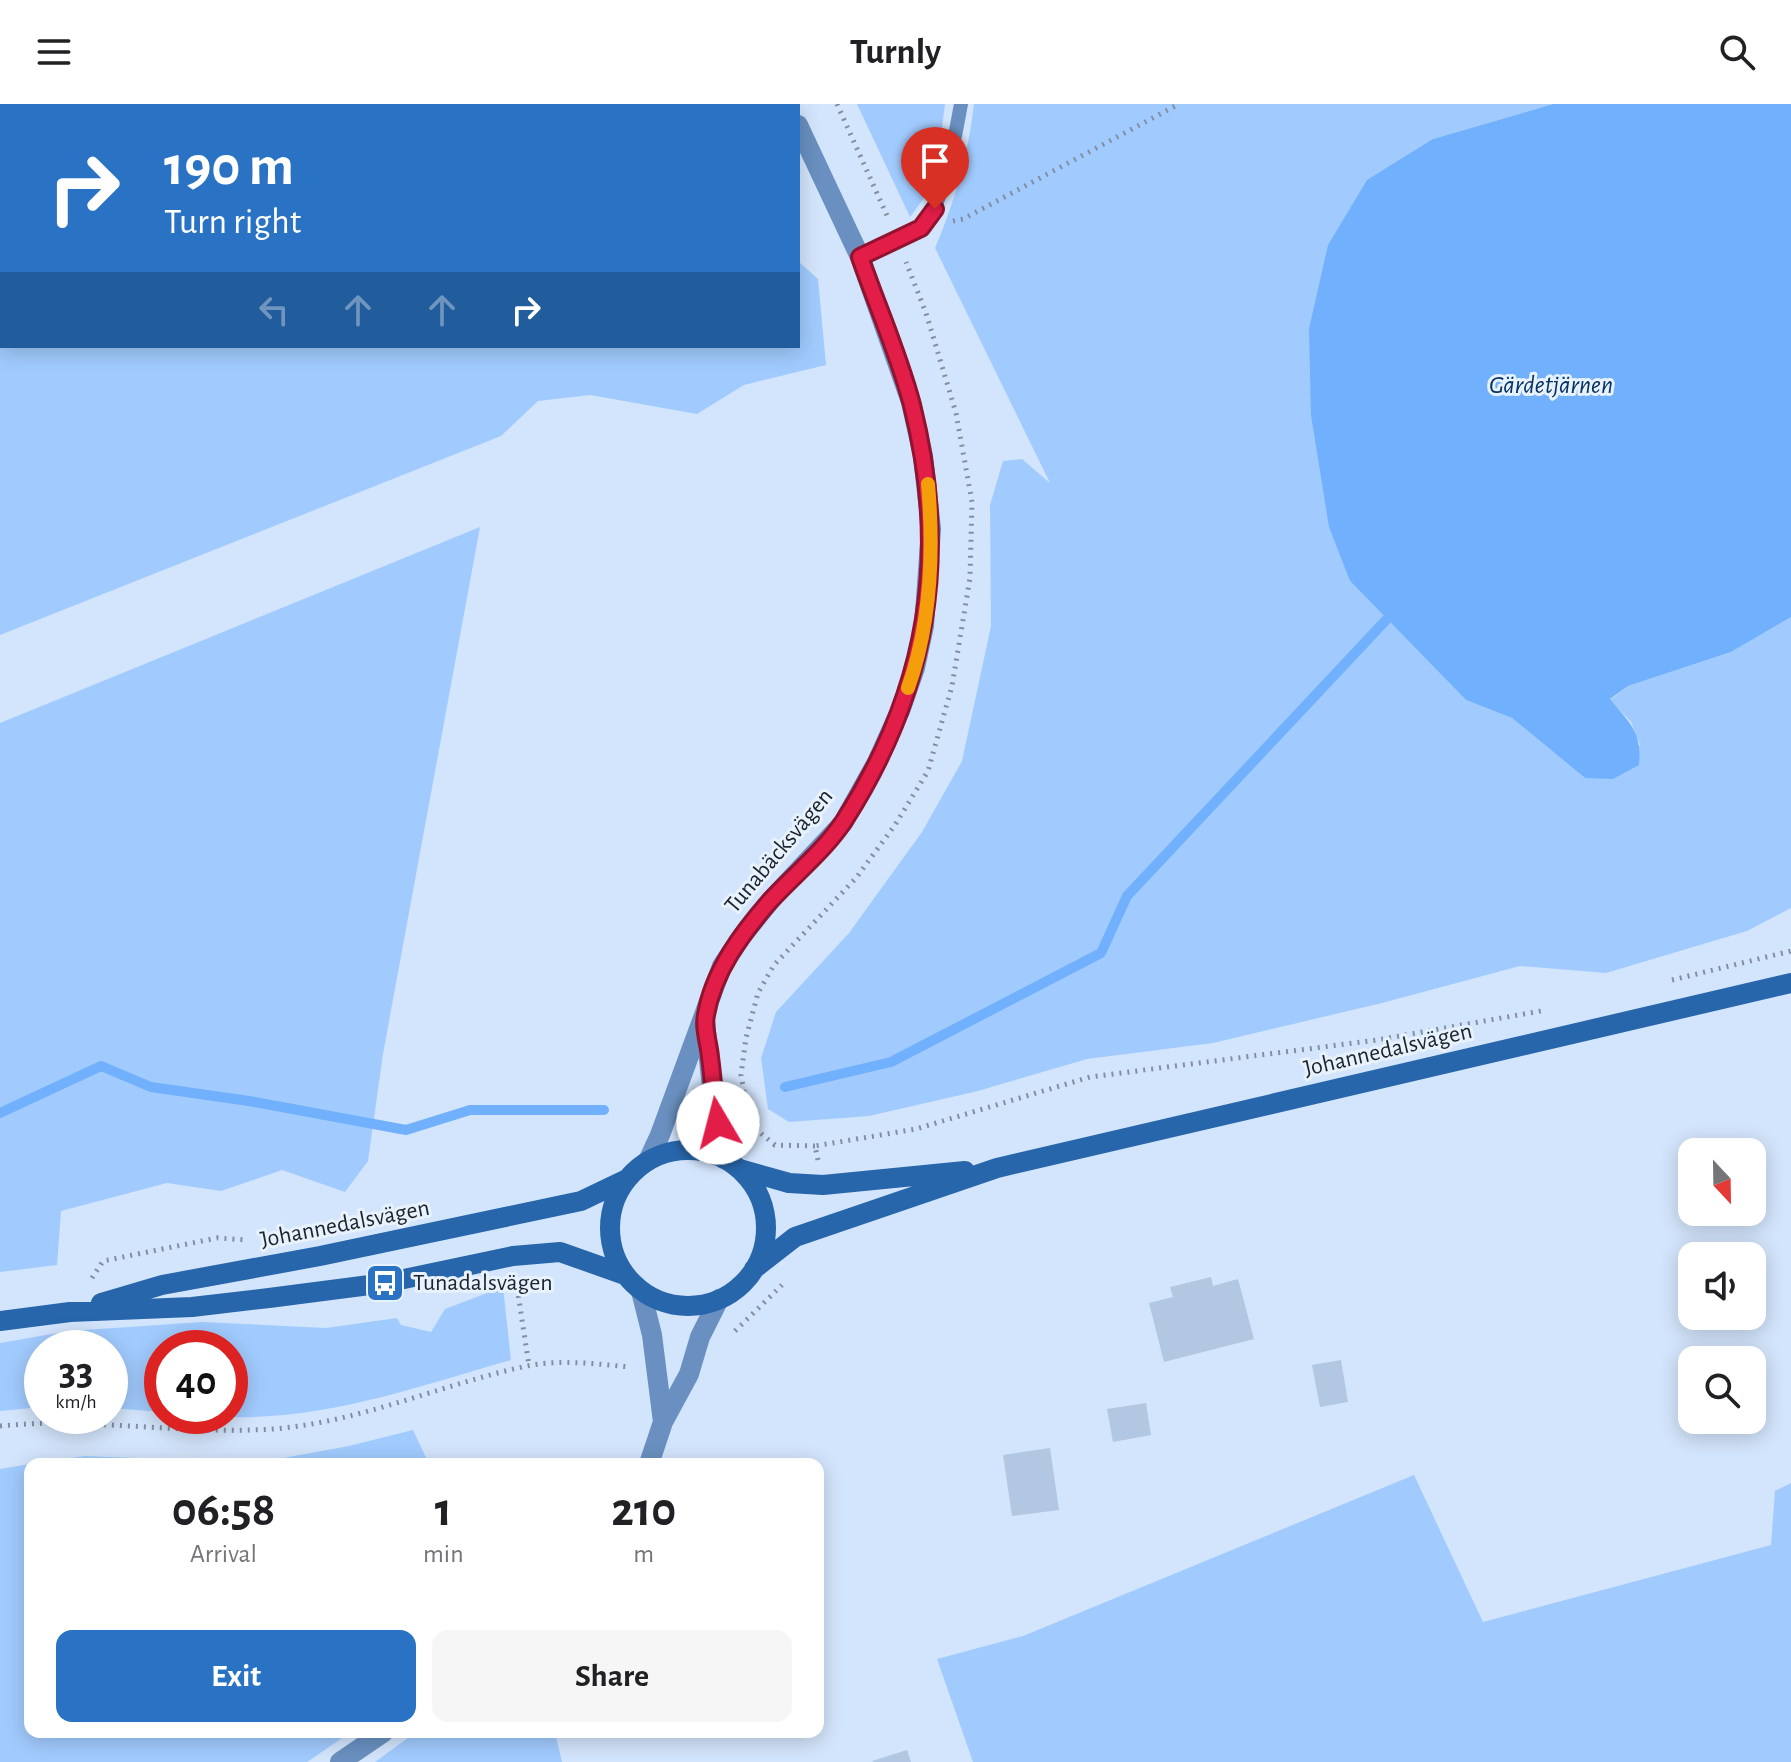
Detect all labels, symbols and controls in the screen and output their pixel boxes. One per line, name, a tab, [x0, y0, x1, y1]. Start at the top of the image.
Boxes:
icon: menu	[32, 30, 76, 74]
icon: search	[1715, 30, 1759, 74]
text: Turnly	[850, 34, 941, 70]
pin	[901, 127, 969, 209]
icon: right	[32, 136, 136, 240]
text: 190 m	[164, 139, 294, 195]
icon: arrive	[913, 139, 957, 183]
text: Turn right	[164, 204, 301, 240]
icon: left	[252, 288, 296, 332]
icon: ahead	[336, 288, 380, 332]
icon: ahead	[420, 288, 464, 332]
icon: right	[504, 288, 548, 332]
water label: Gärdetjärnen	[1489, 372, 1613, 398]
street label: Tunabäcksvägen	[720, 784, 838, 918]
street label: Johannedalsvägen	[1302, 1019, 1474, 1081]
position arrow	[676, 1081, 760, 1165]
north arrow	[1678, 1138, 1766, 1226]
map controls	[1678, 1138, 1766, 1434]
street label: Johannedalsvägen	[258, 1196, 432, 1252]
button: sound	[1678, 1242, 1766, 1330]
bus stop icon: Tunadalsvägen	[364, 1262, 406, 1304]
place label: Tunadalsvägen	[413, 1271, 553, 1295]
speed limit sign: 40	[144, 1330, 248, 1434]
button: search	[1678, 1346, 1766, 1434]
text: 33	[59, 1352, 93, 1392]
text: km/h	[55, 1392, 97, 1412]
text: 06:58	[172, 1487, 275, 1535]
text: 1	[435, 1487, 452, 1535]
text: 210	[611, 1487, 676, 1535]
text: Arrival	[190, 1541, 257, 1567]
text: min	[423, 1541, 464, 1567]
text: m	[633, 1541, 654, 1567]
button: Exit	[56, 1630, 416, 1722]
button: Share	[432, 1630, 792, 1722]

